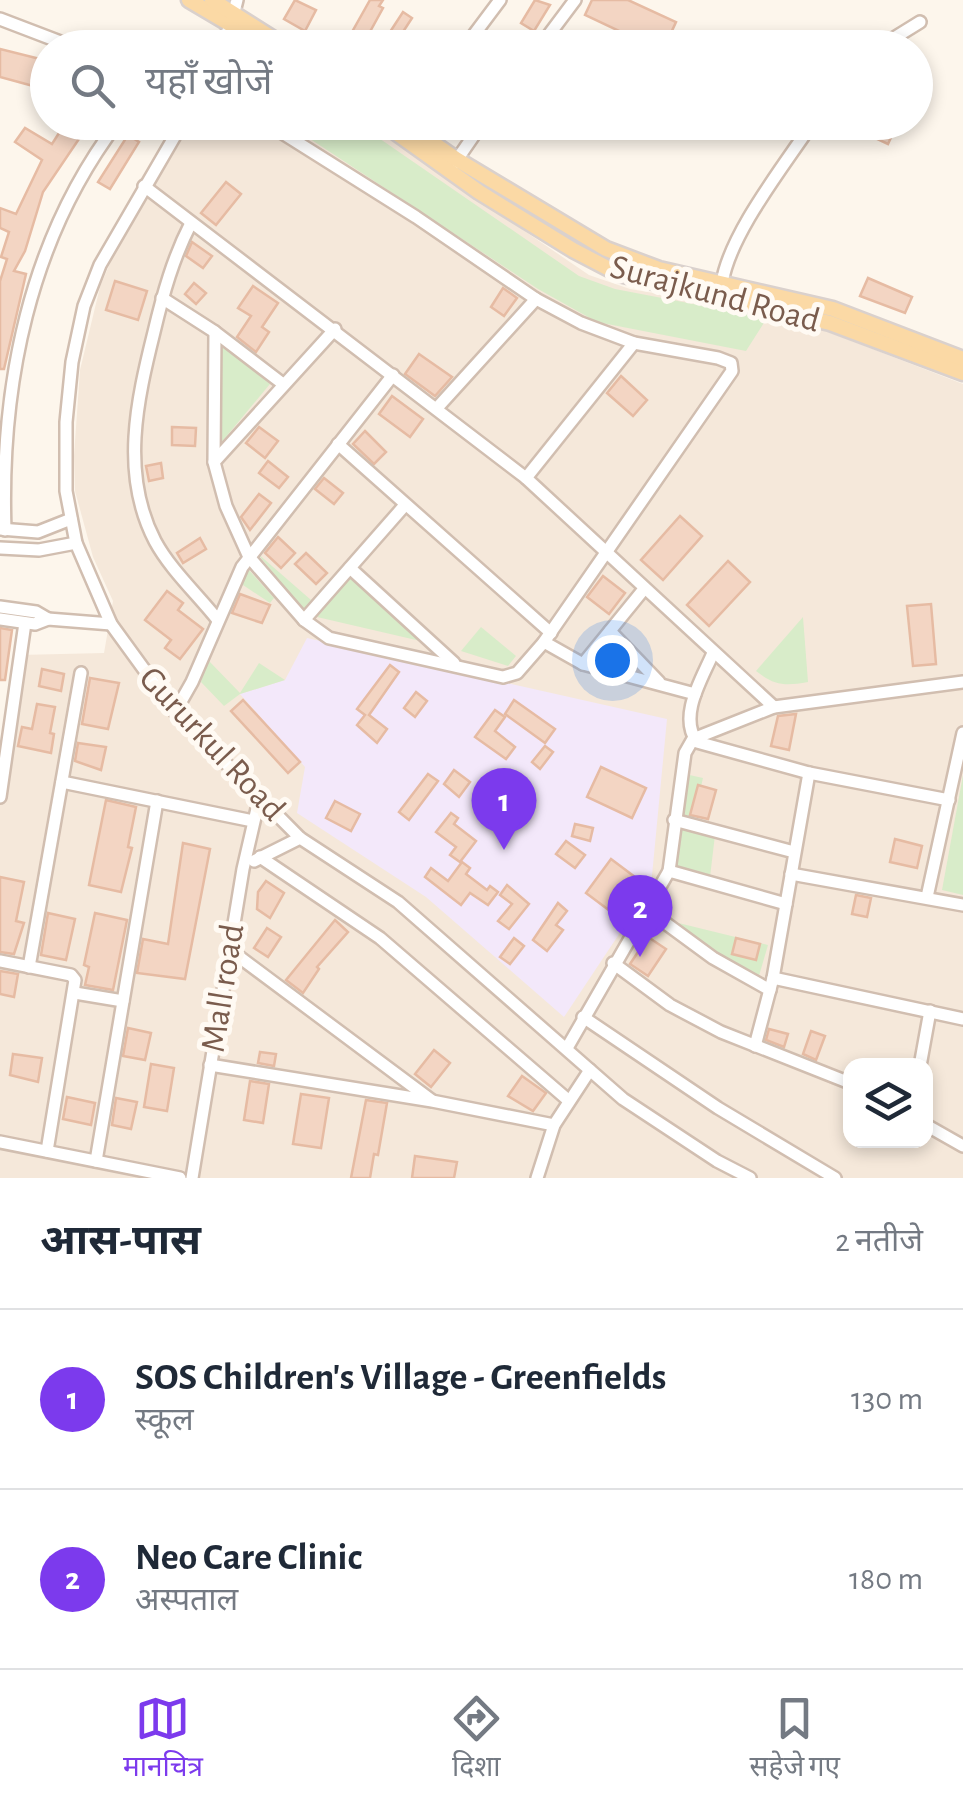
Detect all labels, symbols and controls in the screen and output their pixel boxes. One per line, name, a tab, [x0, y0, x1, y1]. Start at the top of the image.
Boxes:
search box	[30, 30, 933, 140]
icon: search	[65, 58, 120, 113]
text: यहाँ खोजें	[145, 64, 272, 102]
street label: Surajkund Road	[606, 249, 824, 339]
your location	[587, 635, 638, 686]
street label: Gururkul Road	[132, 660, 292, 828]
pin: 1	[472, 768, 536, 850]
pin: 2	[608, 874, 672, 957]
street label: Mall road	[196, 921, 250, 1055]
map controls	[843, 1058, 933, 1148]
button: layers	[843, 1058, 933, 1148]
text: आस-पास	[40, 1220, 201, 1262]
text: 2 नतीजे	[835, 1225, 923, 1257]
text: SOS Children's Village - Greenfields	[135, 1359, 666, 1397]
text: 1	[67, 1383, 78, 1415]
text: 130 m	[851, 1383, 923, 1415]
text: स्कूल	[135, 1404, 194, 1436]
text: Neo Care Clinic	[135, 1539, 362, 1577]
text: 2	[65, 1563, 80, 1595]
text: 180 m	[849, 1563, 923, 1595]
text: अस्पताल	[135, 1584, 238, 1616]
tab: मानचित्र	[123, 1691, 203, 1787]
tab: दिशा	[449, 1691, 504, 1787]
tab: सहेजे गए	[750, 1691, 840, 1787]

